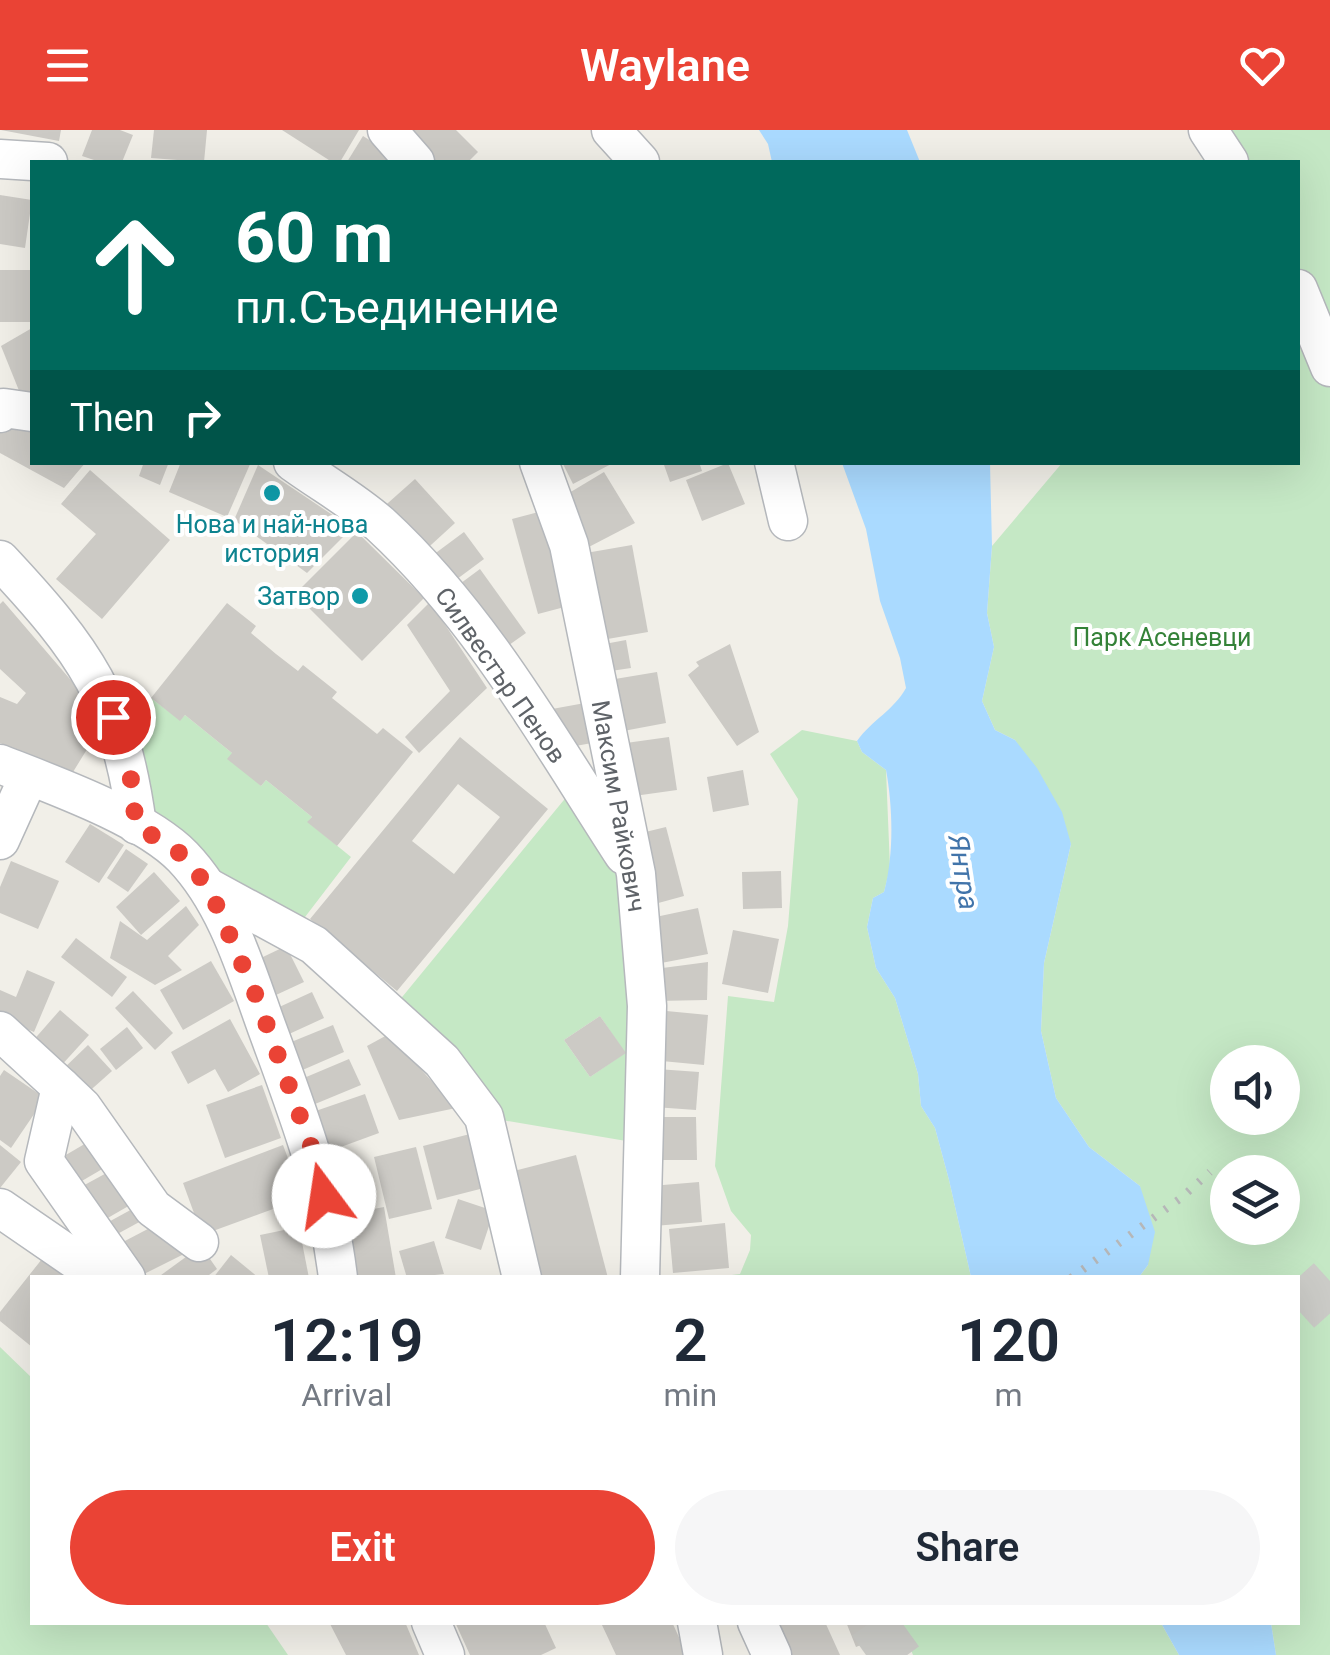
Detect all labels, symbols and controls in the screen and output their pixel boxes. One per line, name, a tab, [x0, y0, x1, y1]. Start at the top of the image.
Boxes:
icon: menu	[40, 38, 95, 93]
icon: heart	[1235, 38, 1290, 93]
text: Waylane	[580, 39, 750, 92]
text: 60 m	[235, 197, 393, 279]
icon: ahead	[70, 200, 200, 330]
text: пл.Съединение	[235, 281, 559, 334]
icon: right	[175, 390, 230, 445]
text: Then	[70, 396, 155, 440]
marker: Нова и най-нова история	[261, 482, 283, 504]
place label: Нова и най-нова история	[176, 510, 368, 568]
place label: Затвор	[257, 582, 340, 611]
street label: Силвестър Пенов	[429, 582, 572, 769]
marker: Затвор	[349, 585, 371, 607]
park label: Парк Асеневци	[1072, 623, 1252, 652]
pin	[71, 675, 156, 760]
icon: arrive	[86, 690, 141, 745]
street label: Максим Райкович	[586, 698, 651, 914]
water label: Янтра	[941, 831, 986, 912]
map controls	[1210, 1045, 1300, 1245]
button: sound	[1210, 1045, 1300, 1135]
position arrow	[272, 1144, 376, 1248]
button: layers	[1210, 1155, 1300, 1245]
text: 12:19	[270, 1305, 424, 1376]
text: 2	[673, 1305, 707, 1376]
text: 120	[957, 1305, 1060, 1376]
text: Arrival	[301, 1376, 392, 1414]
text: min	[664, 1376, 717, 1414]
text: m	[994, 1376, 1023, 1414]
button: Exit	[70, 1490, 655, 1605]
button: Share	[675, 1490, 1260, 1605]

